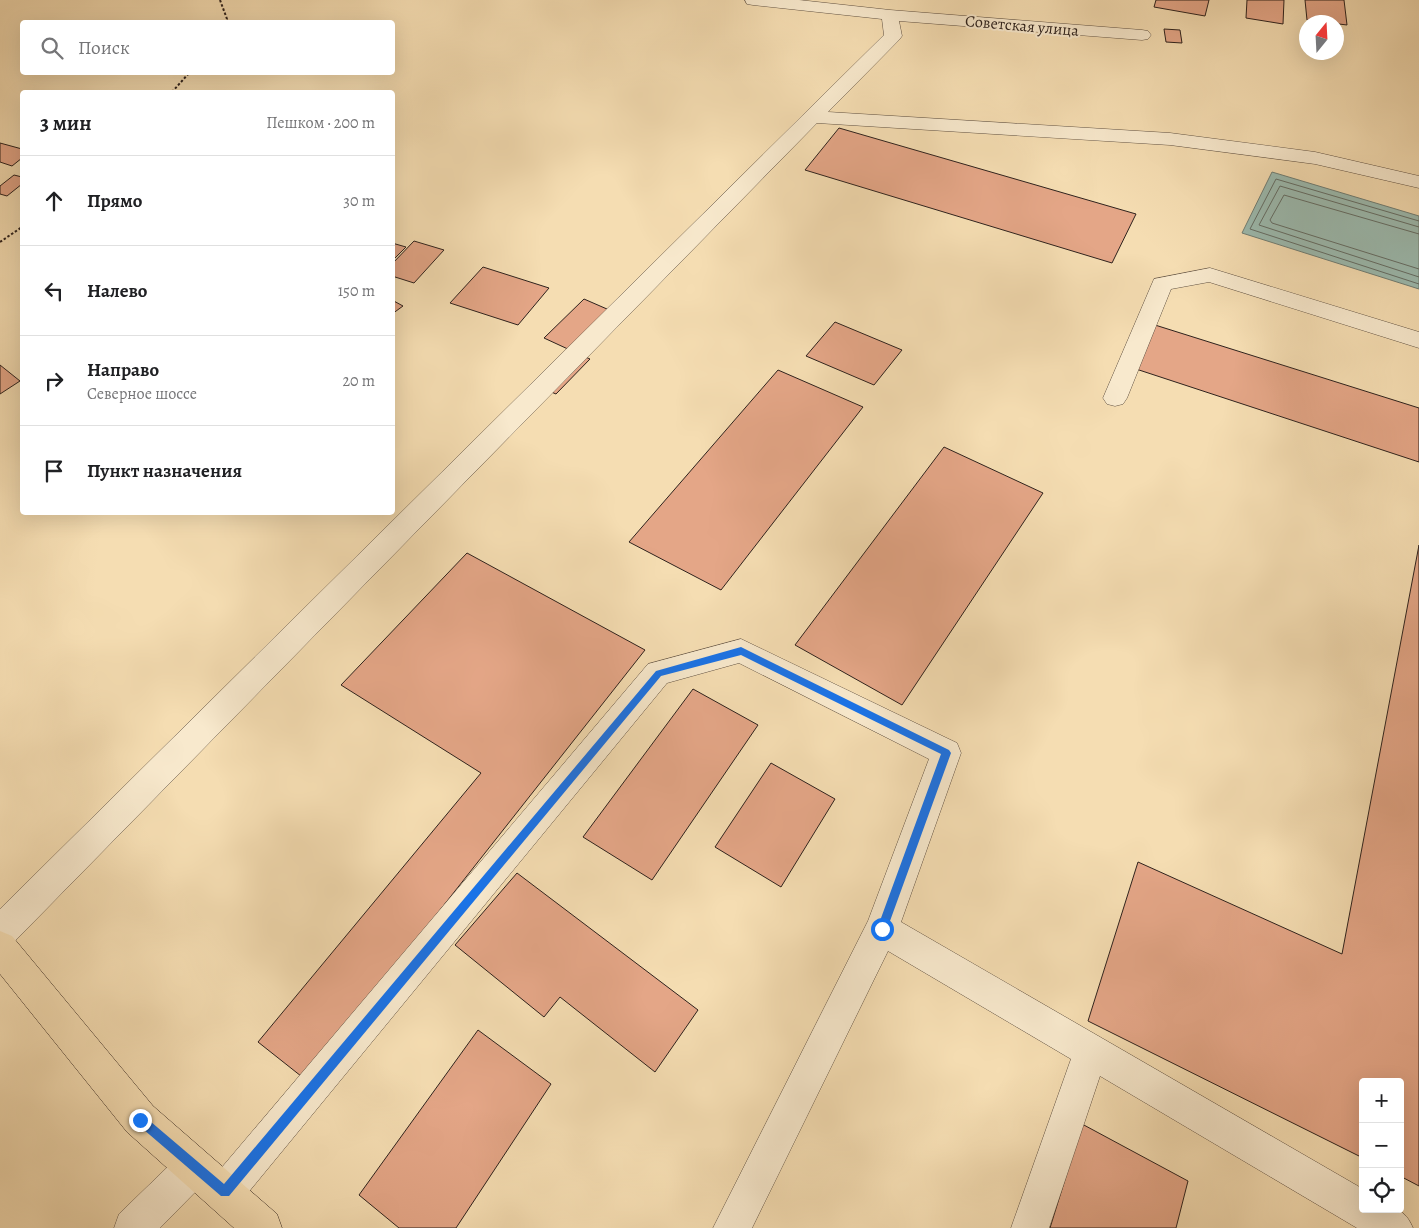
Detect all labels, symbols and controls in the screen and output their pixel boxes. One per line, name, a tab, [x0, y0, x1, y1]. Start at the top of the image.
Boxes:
street label: Советская улица	[964, 10, 1080, 42]
north arrow	[1299, 15, 1344, 60]
search box	[20, 20, 395, 75]
icon: search	[38, 34, 66, 62]
text: Поиск	[78, 35, 130, 61]
text: 3 мин	[40, 109, 92, 137]
text: Пешком · 200 m	[266, 112, 375, 134]
icon: ahead	[40, 187, 68, 215]
text: Прямо	[87, 188, 142, 214]
text: 30 m	[343, 190, 375, 212]
icon: left	[40, 277, 68, 305]
text: Налево	[87, 278, 147, 304]
text: 150 m	[338, 280, 375, 302]
text: Направо	[87, 357, 159, 383]
icon: right	[40, 367, 68, 395]
text: 20 m	[342, 370, 375, 392]
text: Северное шоссе	[87, 383, 197, 405]
icon: arrive	[40, 457, 68, 485]
text: Пункт назначения	[87, 458, 242, 484]
route start	[871, 918, 894, 941]
map controls	[1359, 1078, 1404, 1213]
button: +	[1359, 1078, 1404, 1123]
route end	[129, 1109, 152, 1132]
button: −	[1359, 1123, 1404, 1168]
button: locate	[1359, 1168, 1404, 1213]

